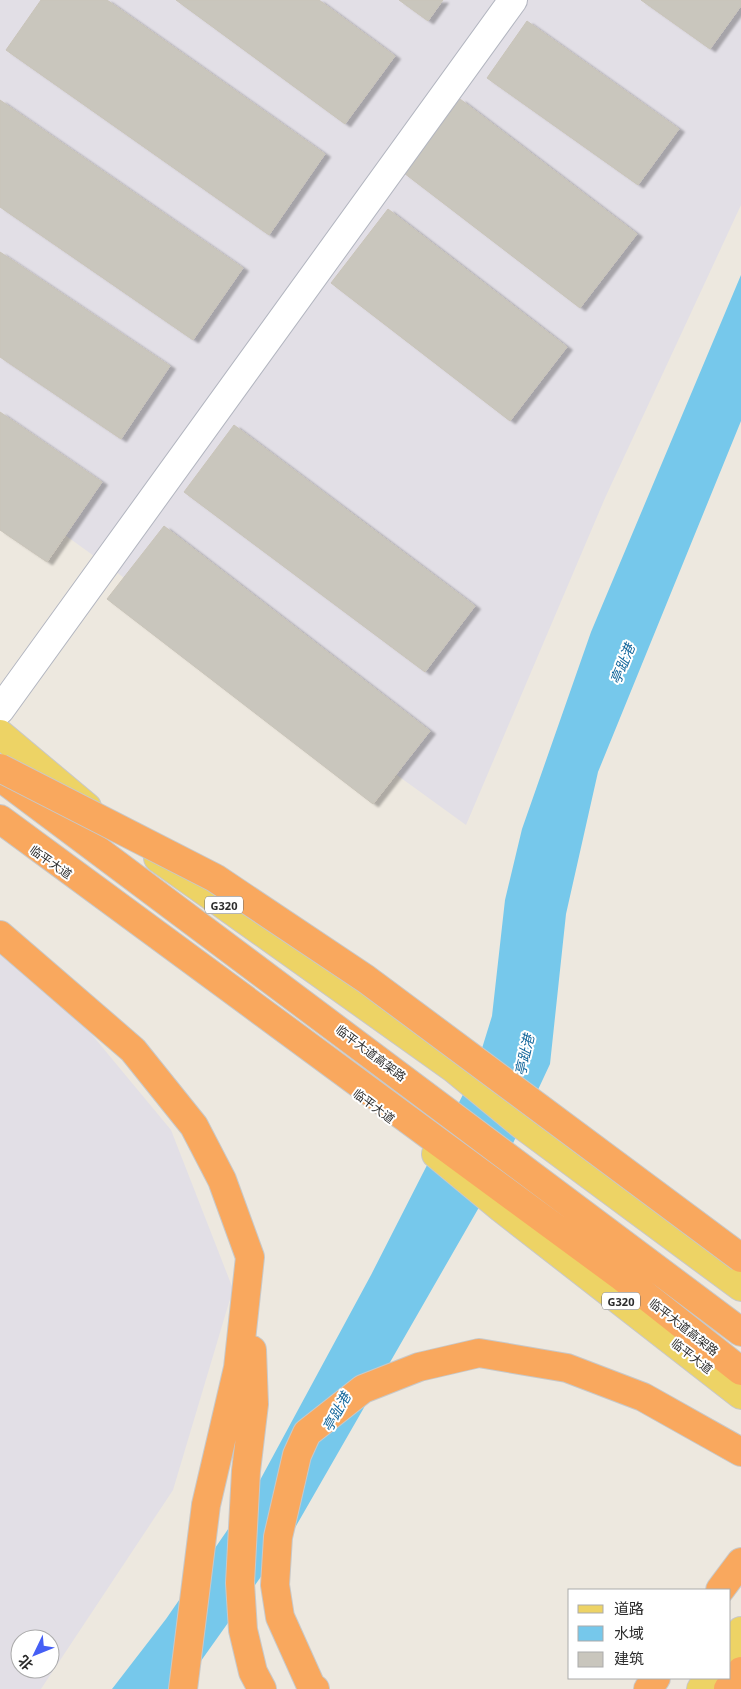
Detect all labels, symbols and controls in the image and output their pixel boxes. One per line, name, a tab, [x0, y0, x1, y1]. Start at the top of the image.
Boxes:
water label: 亭趾港	[605, 639, 639, 687]
street label: 临平大道	[26, 841, 76, 883]
road number: G320	[205, 896, 243, 914]
street label: 临平大道高架路	[332, 1021, 410, 1085]
water label: 亭趾港	[510, 1030, 538, 1078]
street label: 临平大道	[350, 1085, 398, 1127]
road number: G320	[602, 1292, 640, 1310]
street label: 临平大道高架路	[646, 1295, 722, 1359]
street label: 临平大道	[669, 1336, 715, 1376]
water label: 亭趾港	[318, 1387, 355, 1435]
legend	[568, 1589, 731, 1679]
text: 道路	[614, 1598, 644, 1618]
text: 水域	[614, 1623, 644, 1643]
north arrow	[10, 1629, 60, 1679]
text: 建筑	[614, 1648, 644, 1668]
text: 北	[13, 1652, 37, 1675]

